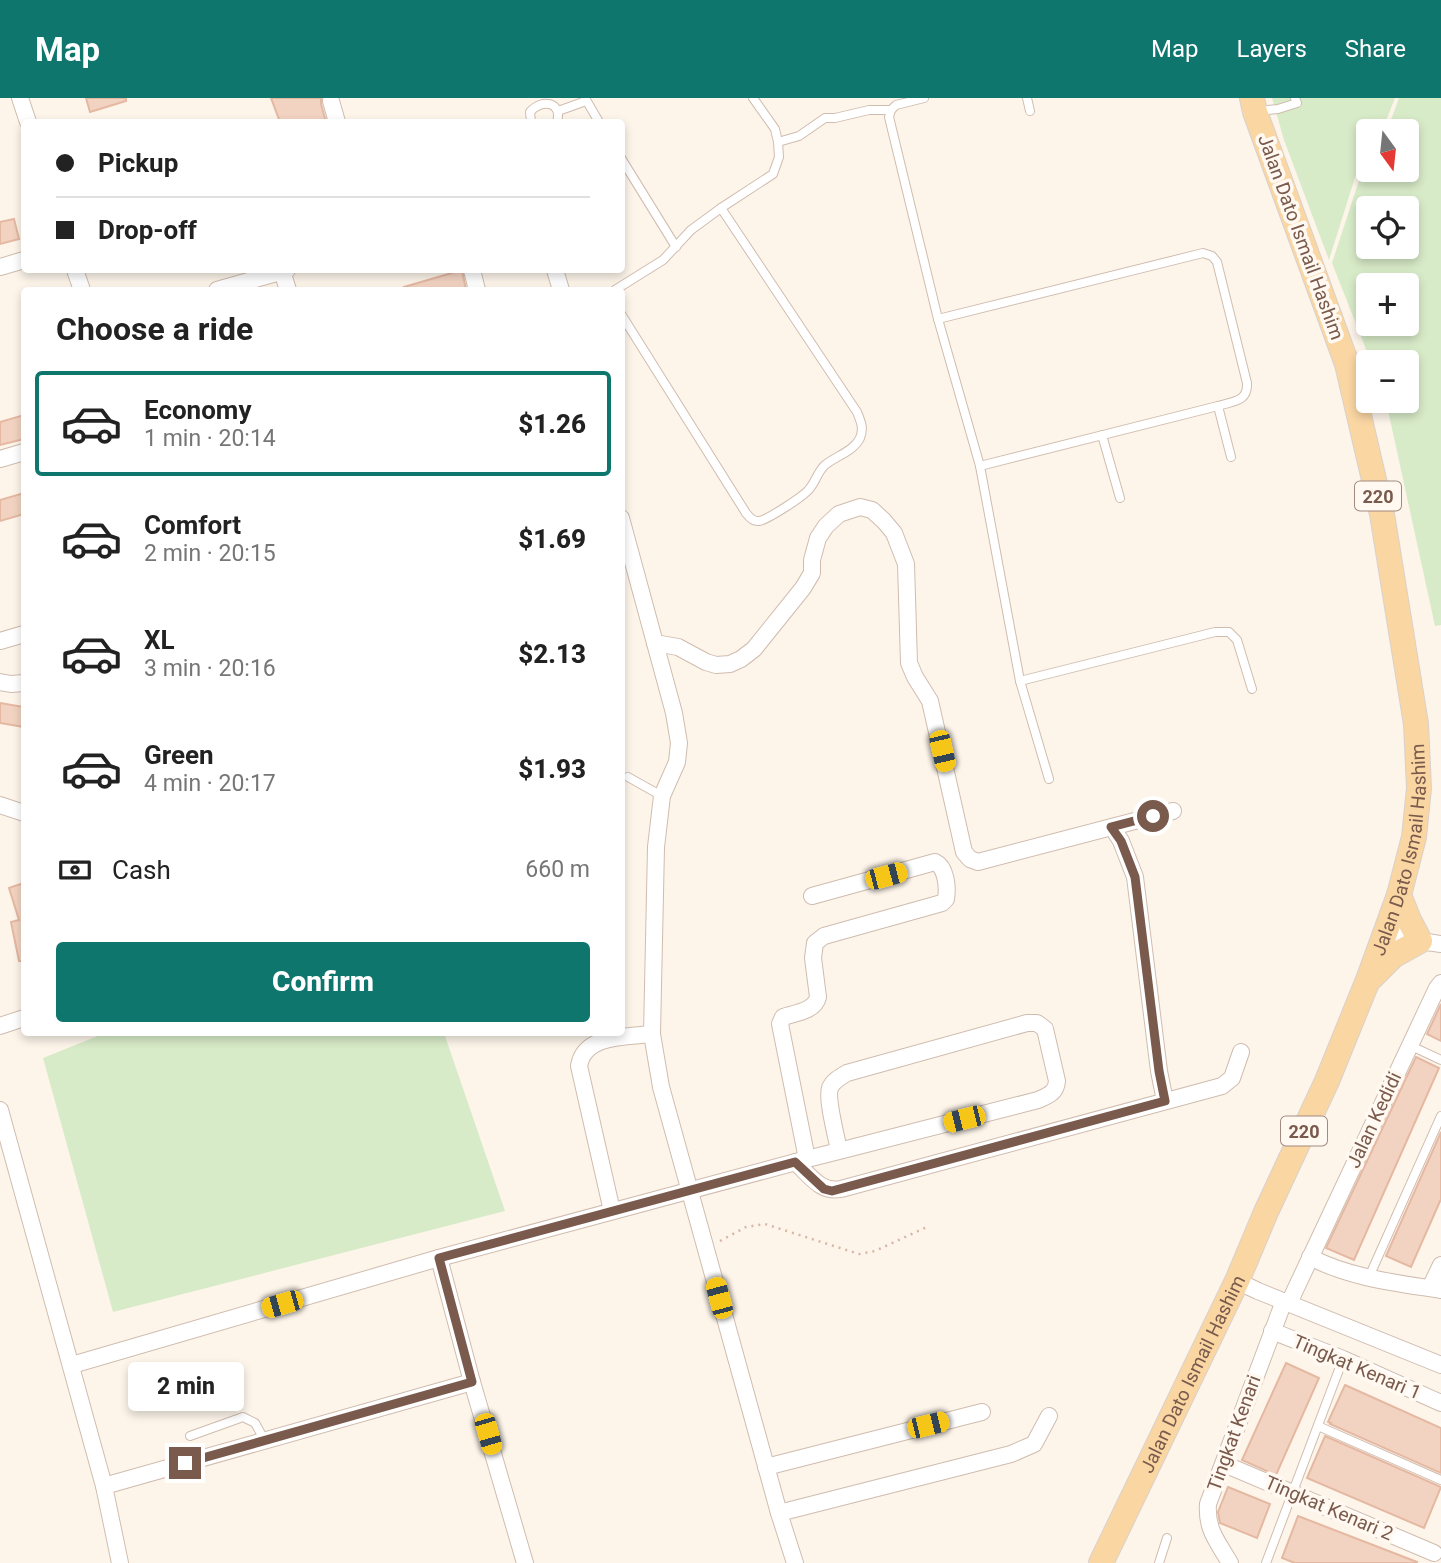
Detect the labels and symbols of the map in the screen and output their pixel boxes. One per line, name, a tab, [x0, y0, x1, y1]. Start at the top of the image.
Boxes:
north arrow	[1356, 119, 1419, 182]
street label: Jalan Dato Ismail Hashim	[1253, 131, 1349, 343]
road number: 220	[1355, 482, 1401, 510]
car	[928, 728, 957, 774]
street label: Jalan Dato Ismail Hashim	[1366, 743, 1431, 958]
route start	[1137, 800, 1169, 832]
car	[863, 860, 910, 892]
street label: Jalan Kedidi	[1342, 1068, 1406, 1172]
car	[942, 1104, 987, 1134]
road number: 220	[1281, 1116, 1327, 1146]
street label: Jalan Dato Ismail Hashim	[1135, 1271, 1250, 1477]
car	[704, 1275, 735, 1321]
car	[259, 1288, 306, 1320]
street label: Tingkat Kenari 1	[1289, 1330, 1425, 1404]
callout: 2 min	[127, 1362, 243, 1410]
street label: Tingkat Kenari	[1202, 1372, 1266, 1494]
car	[906, 1410, 951, 1440]
car	[473, 1411, 504, 1457]
route end	[169, 1447, 201, 1479]
street label: Tingkat Kenari 2	[1261, 1471, 1397, 1545]

